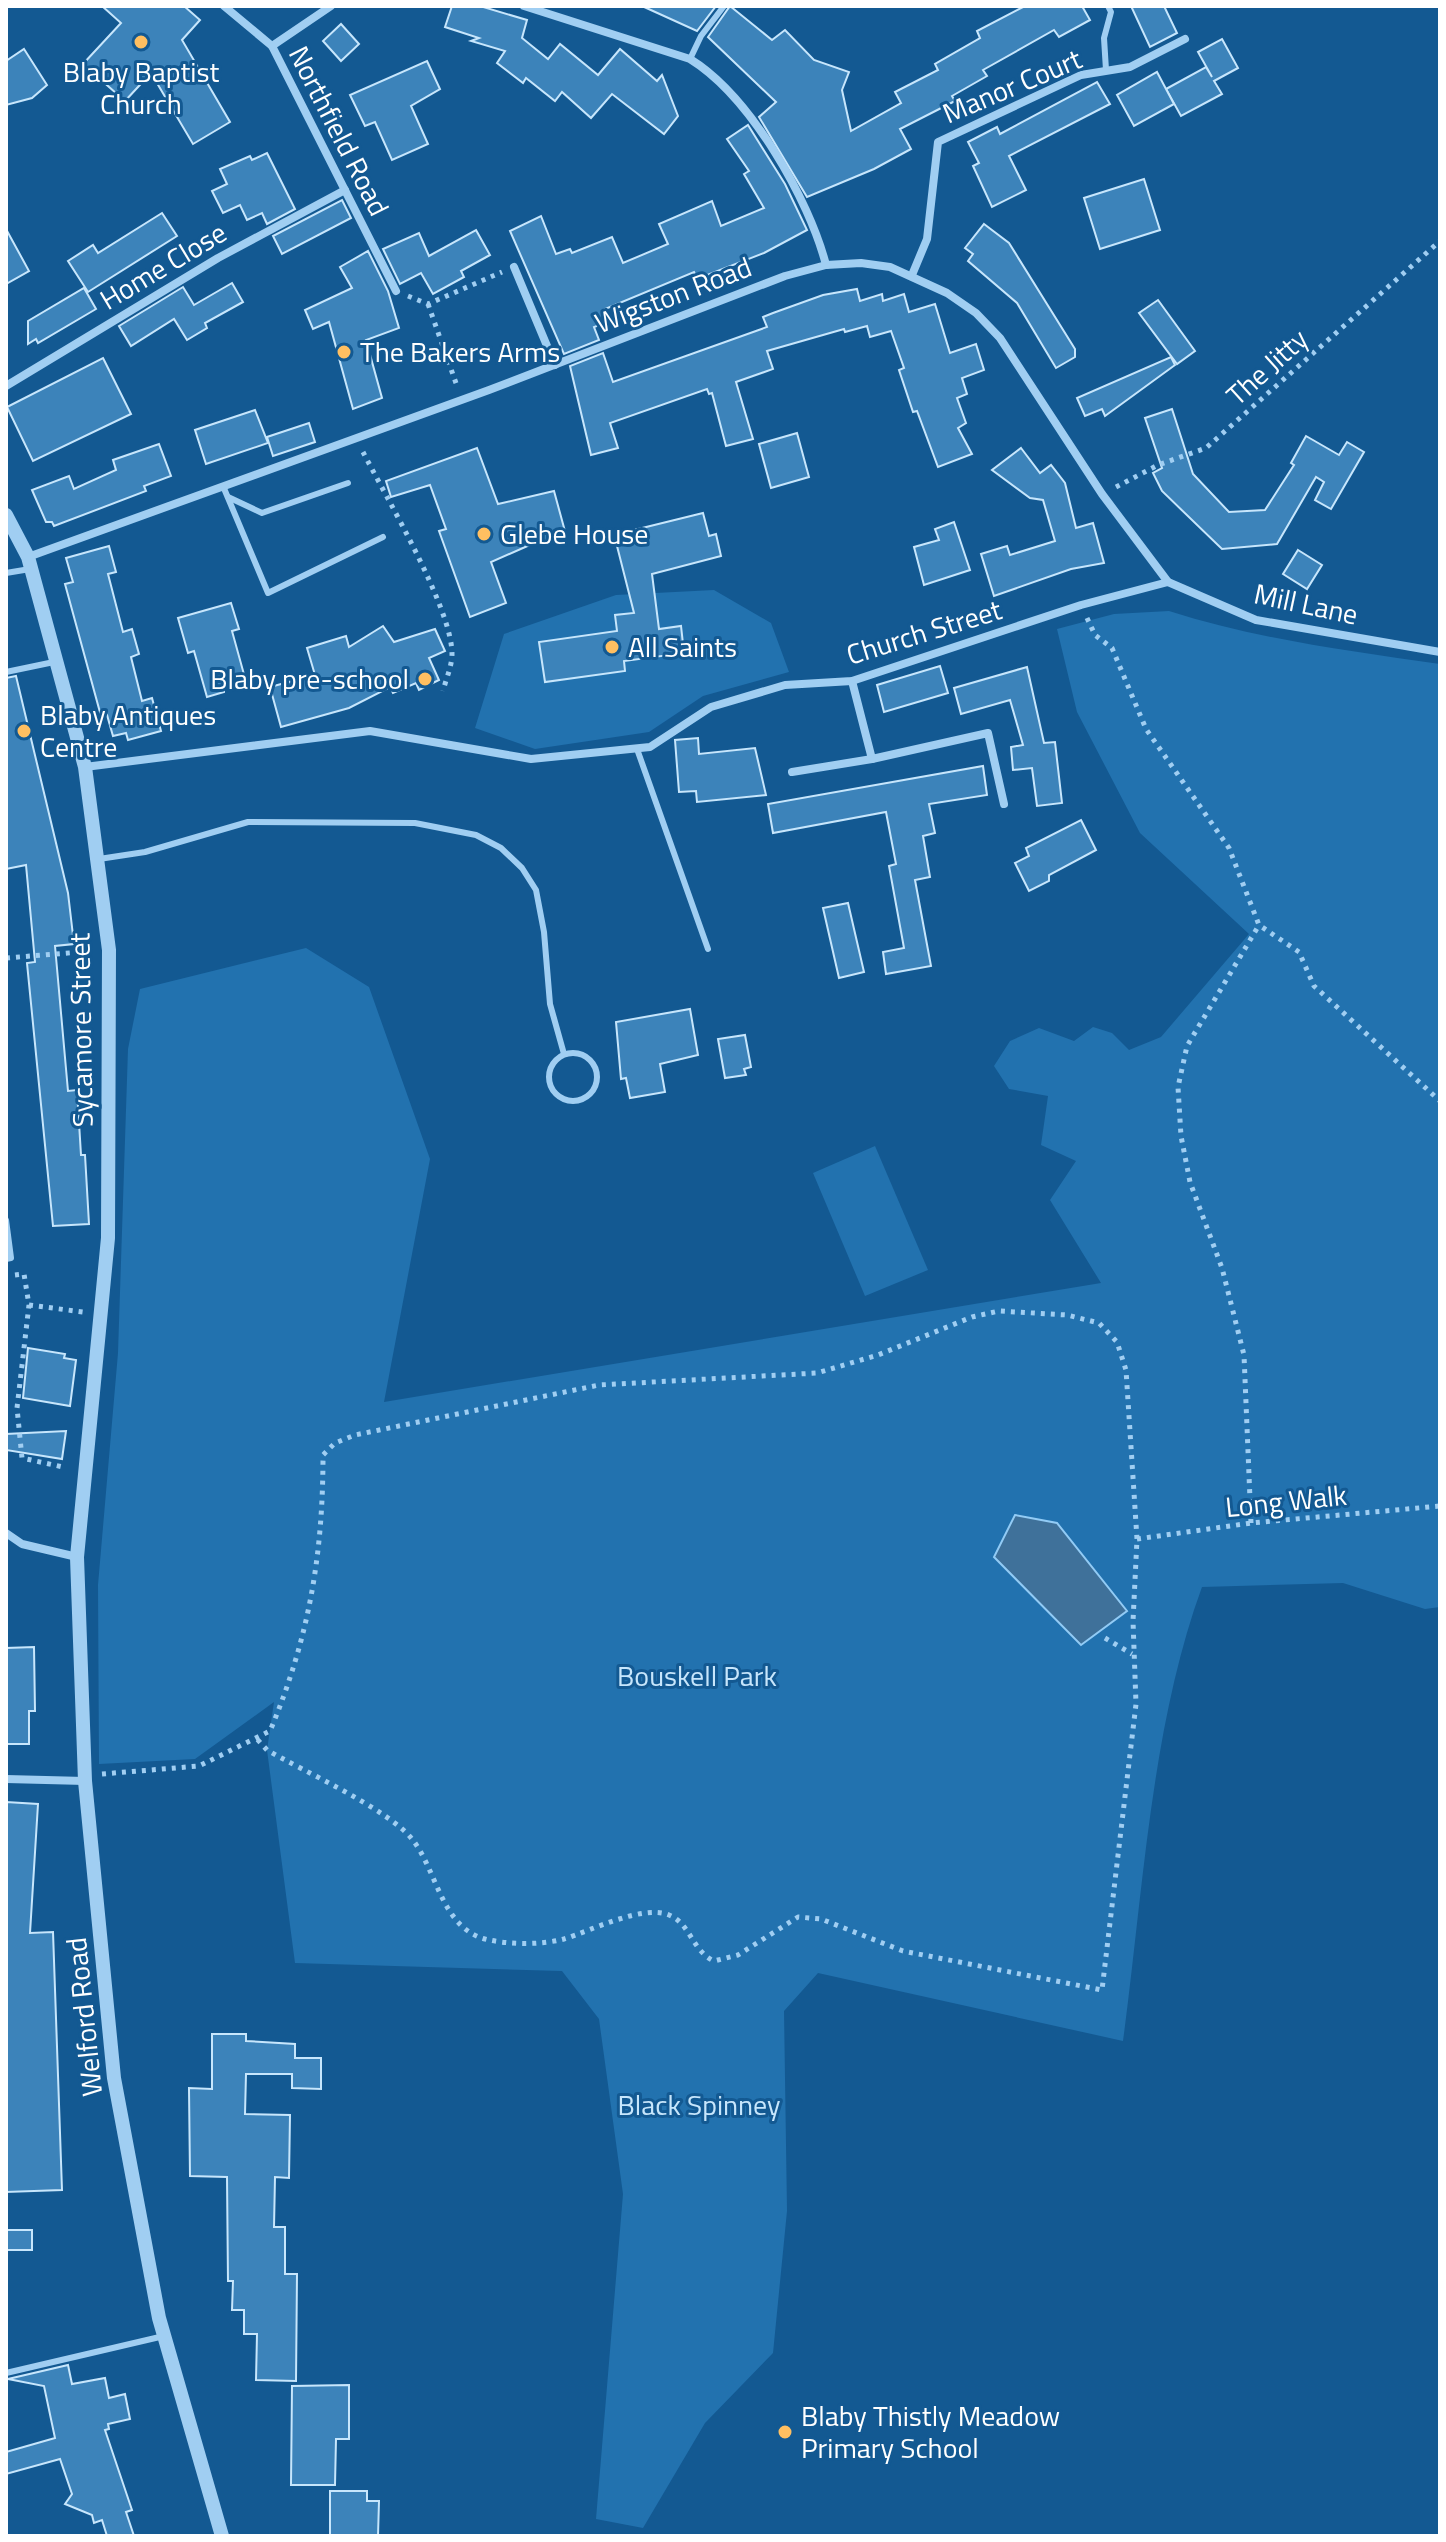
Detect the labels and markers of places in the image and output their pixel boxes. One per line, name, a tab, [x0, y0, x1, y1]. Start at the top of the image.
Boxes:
marker: Blaby Baptist Church	[132, 33, 150, 51]
place label: Blaby Baptist Church	[63, 50, 219, 125]
place label: The Bakers Arms	[360, 330, 560, 373]
marker: The Bakers Arms	[335, 343, 353, 361]
place label: Glebe House	[500, 512, 648, 555]
marker: Glebe House	[475, 525, 493, 543]
place label: All Saints	[628, 625, 737, 668]
marker: All Saints	[603, 638, 621, 656]
place label: Blaby pre-school	[210, 657, 409, 700]
marker: Blaby pre-school	[416, 670, 434, 688]
place label: Blaby Antiques Centre	[40, 693, 216, 768]
marker: Blaby Antiques Centre	[15, 722, 33, 740]
place label: Blaby Thistly Meadow Primary School	[801, 2394, 1060, 2469]
marker: Blaby Thistly Meadow Primary School	[776, 2423, 794, 2441]

